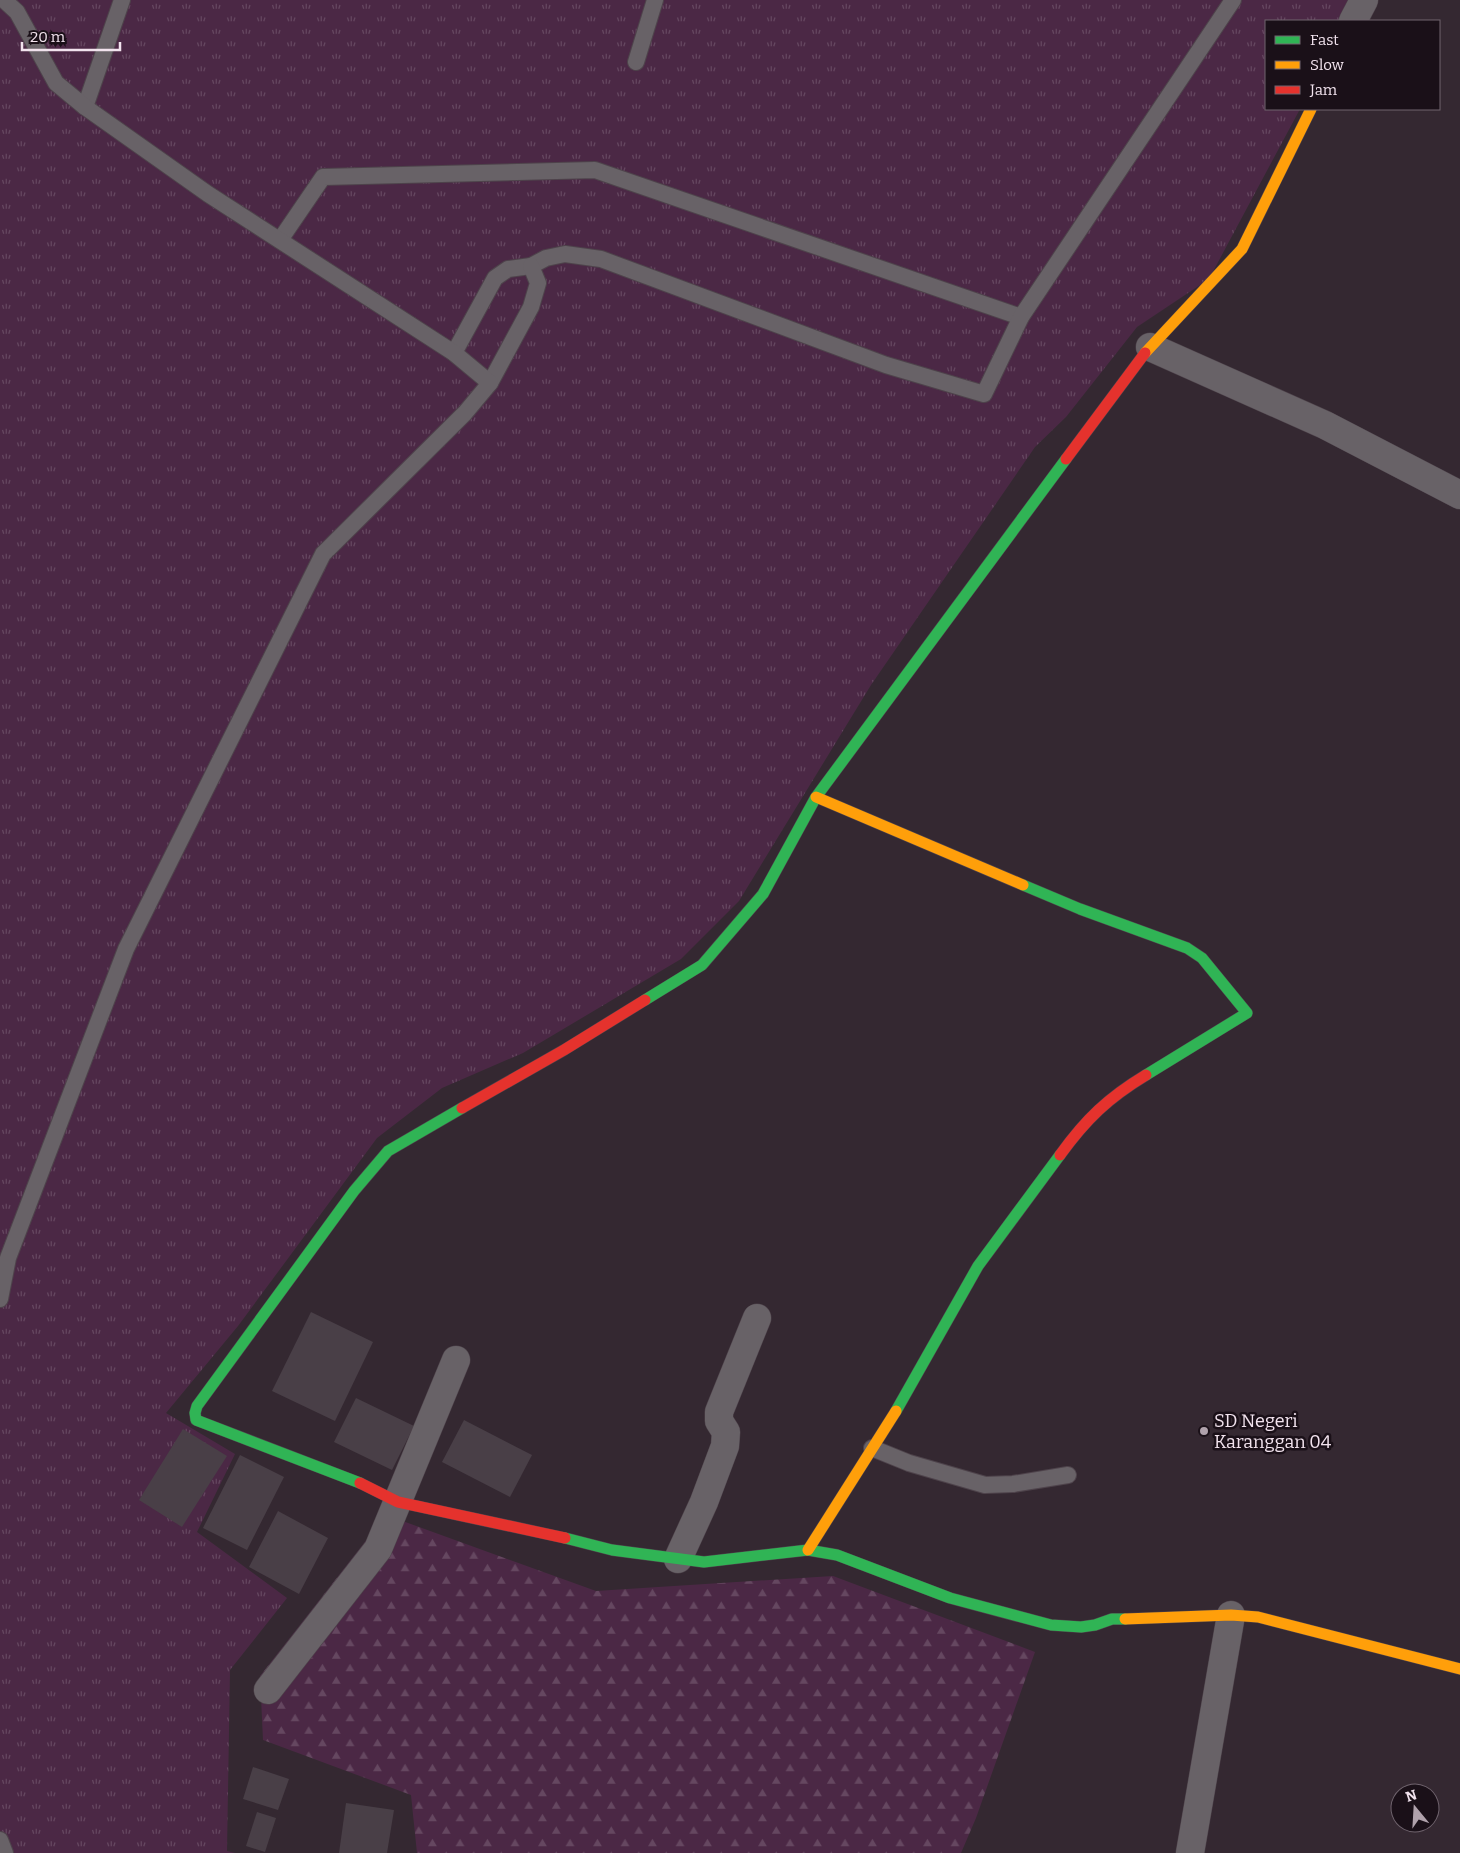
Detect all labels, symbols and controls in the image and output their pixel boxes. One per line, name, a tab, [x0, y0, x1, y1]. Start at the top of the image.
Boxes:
scale bar	[22, 20, 120, 52]
legend	[1265, 20, 1440, 110]
text: 20 m	[30, 28, 66, 46]
text: Fast	[1310, 31, 1339, 49]
text: Slow	[1310, 56, 1345, 74]
text: Jam	[1309, 81, 1338, 99]
place label: SD Negeri Karanggan 04	[1214, 1410, 1332, 1453]
marker: SD Negeri Karanggan 04	[1198, 1425, 1210, 1437]
north arrow	[1390, 1783, 1440, 1833]
text: N	[1403, 1786, 1419, 1806]

